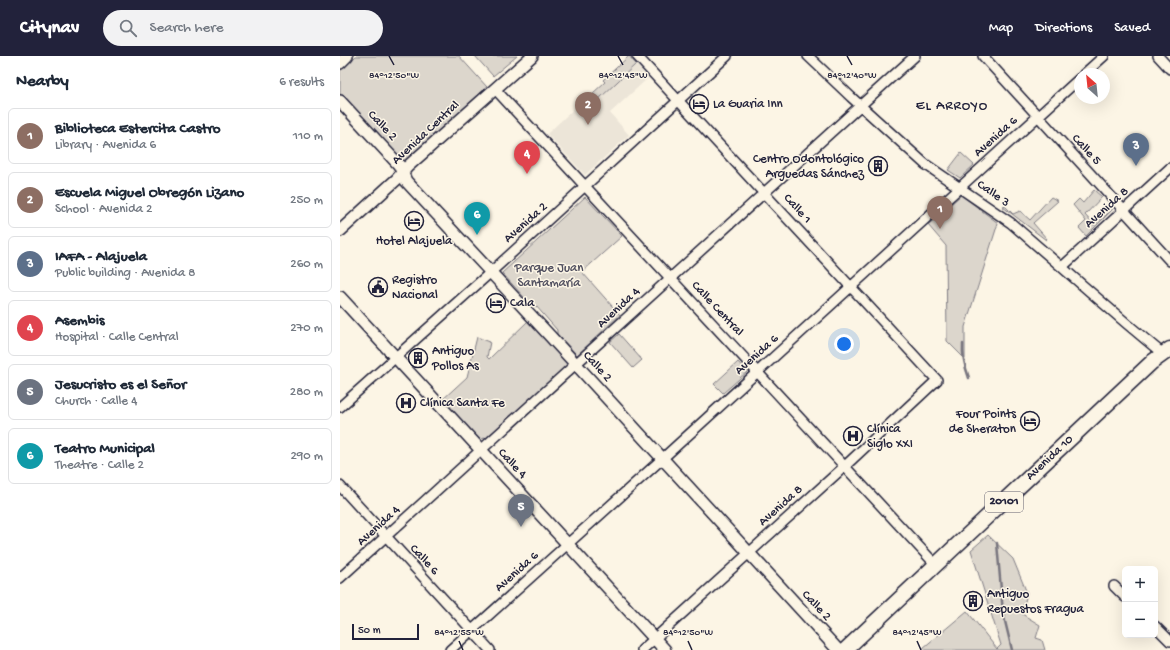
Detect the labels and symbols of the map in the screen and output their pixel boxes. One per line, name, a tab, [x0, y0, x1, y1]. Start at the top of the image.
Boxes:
north arrow	[1074, 68, 1110, 104]
text: 84°12'50"W	[369, 70, 419, 82]
text: 84°12'45"W	[599, 70, 648, 82]
text: 84°12'40"W	[827, 70, 877, 82]
pin: 2	[575, 92, 601, 125]
hotel icon: La Guaria Inn	[688, 93, 710, 115]
place label: La Guaria Inn	[713, 97, 784, 112]
street label: Avenida Central	[389, 98, 463, 168]
district label: EL ARROYO	[916, 98, 988, 115]
street label: Calle 2	[364, 108, 400, 145]
street label: Avenida 6	[971, 113, 1021, 161]
street label: Calle 5	[1068, 131, 1104, 169]
pin: 3	[1123, 133, 1149, 166]
pin: 4	[514, 141, 540, 174]
place label: Centro Odontológico Arguedas Sánchez	[753, 152, 865, 182]
building icon: Centro Odontológico Arguedas Sánchez	[867, 155, 889, 177]
street label: Calle 3	[974, 177, 1012, 211]
street label: Avenida 8	[1082, 184, 1132, 232]
street label: Calle 1	[780, 191, 814, 227]
pin: 1	[927, 196, 953, 229]
street label: Avenida 2	[501, 199, 551, 246]
pin: 6	[464, 202, 490, 235]
hotel icon: Hotel Alajuela	[403, 210, 425, 232]
place label: Hotel Alajuela	[376, 234, 453, 249]
park label: Parque Juan Santamaría	[513, 261, 584, 291]
place label: Registro Nacional	[392, 273, 438, 303]
public building icon: Registro Nacional	[367, 276, 389, 298]
street label: Calle Central	[688, 278, 746, 340]
street label: Avenida 4	[594, 284, 644, 332]
hotel icon: Cala	[485, 292, 507, 314]
place label: Cala	[510, 296, 535, 311]
street label: Avenida 6	[732, 331, 782, 379]
your location	[834, 334, 854, 354]
place label: Antiguo Pollos As	[431, 344, 480, 374]
building icon: Antiguo Pollos As	[407, 347, 429, 369]
street label: Calle 2	[579, 349, 615, 386]
hospital icon: Clínica Santa Fe	[395, 392, 417, 414]
place label: Clínica Santa Fe	[420, 396, 505, 411]
place label: Four Points de Sheraton	[949, 407, 1017, 437]
hotel icon: Four Points de Sheraton	[1019, 410, 1041, 432]
place label: Clínica Siglo XXI	[867, 422, 913, 452]
hospital icon: Clínica Siglo XXI	[842, 425, 864, 447]
street label: Avenida 10	[1023, 432, 1077, 484]
street label: Calle 4	[494, 446, 530, 482]
street label: Avenida 8	[756, 482, 806, 530]
road number: 20101	[985, 492, 1023, 512]
pin: 5	[508, 494, 534, 527]
street label: Avenida 4	[354, 503, 404, 549]
street label: Calle 6	[406, 542, 442, 579]
street label: Avenida 6	[492, 548, 542, 596]
place label: Antiguo Repuestos Fragua	[987, 587, 1084, 617]
street label: Calle 2	[798, 588, 834, 625]
building icon: Antiguo Repuestos Fragua	[962, 590, 984, 612]
scale bar	[352, 622, 419, 641]
text: 84°12'55"W	[434, 627, 484, 639]
text: 84°12'50"W	[663, 627, 713, 639]
text: 84°12'45"W	[893, 627, 942, 639]

